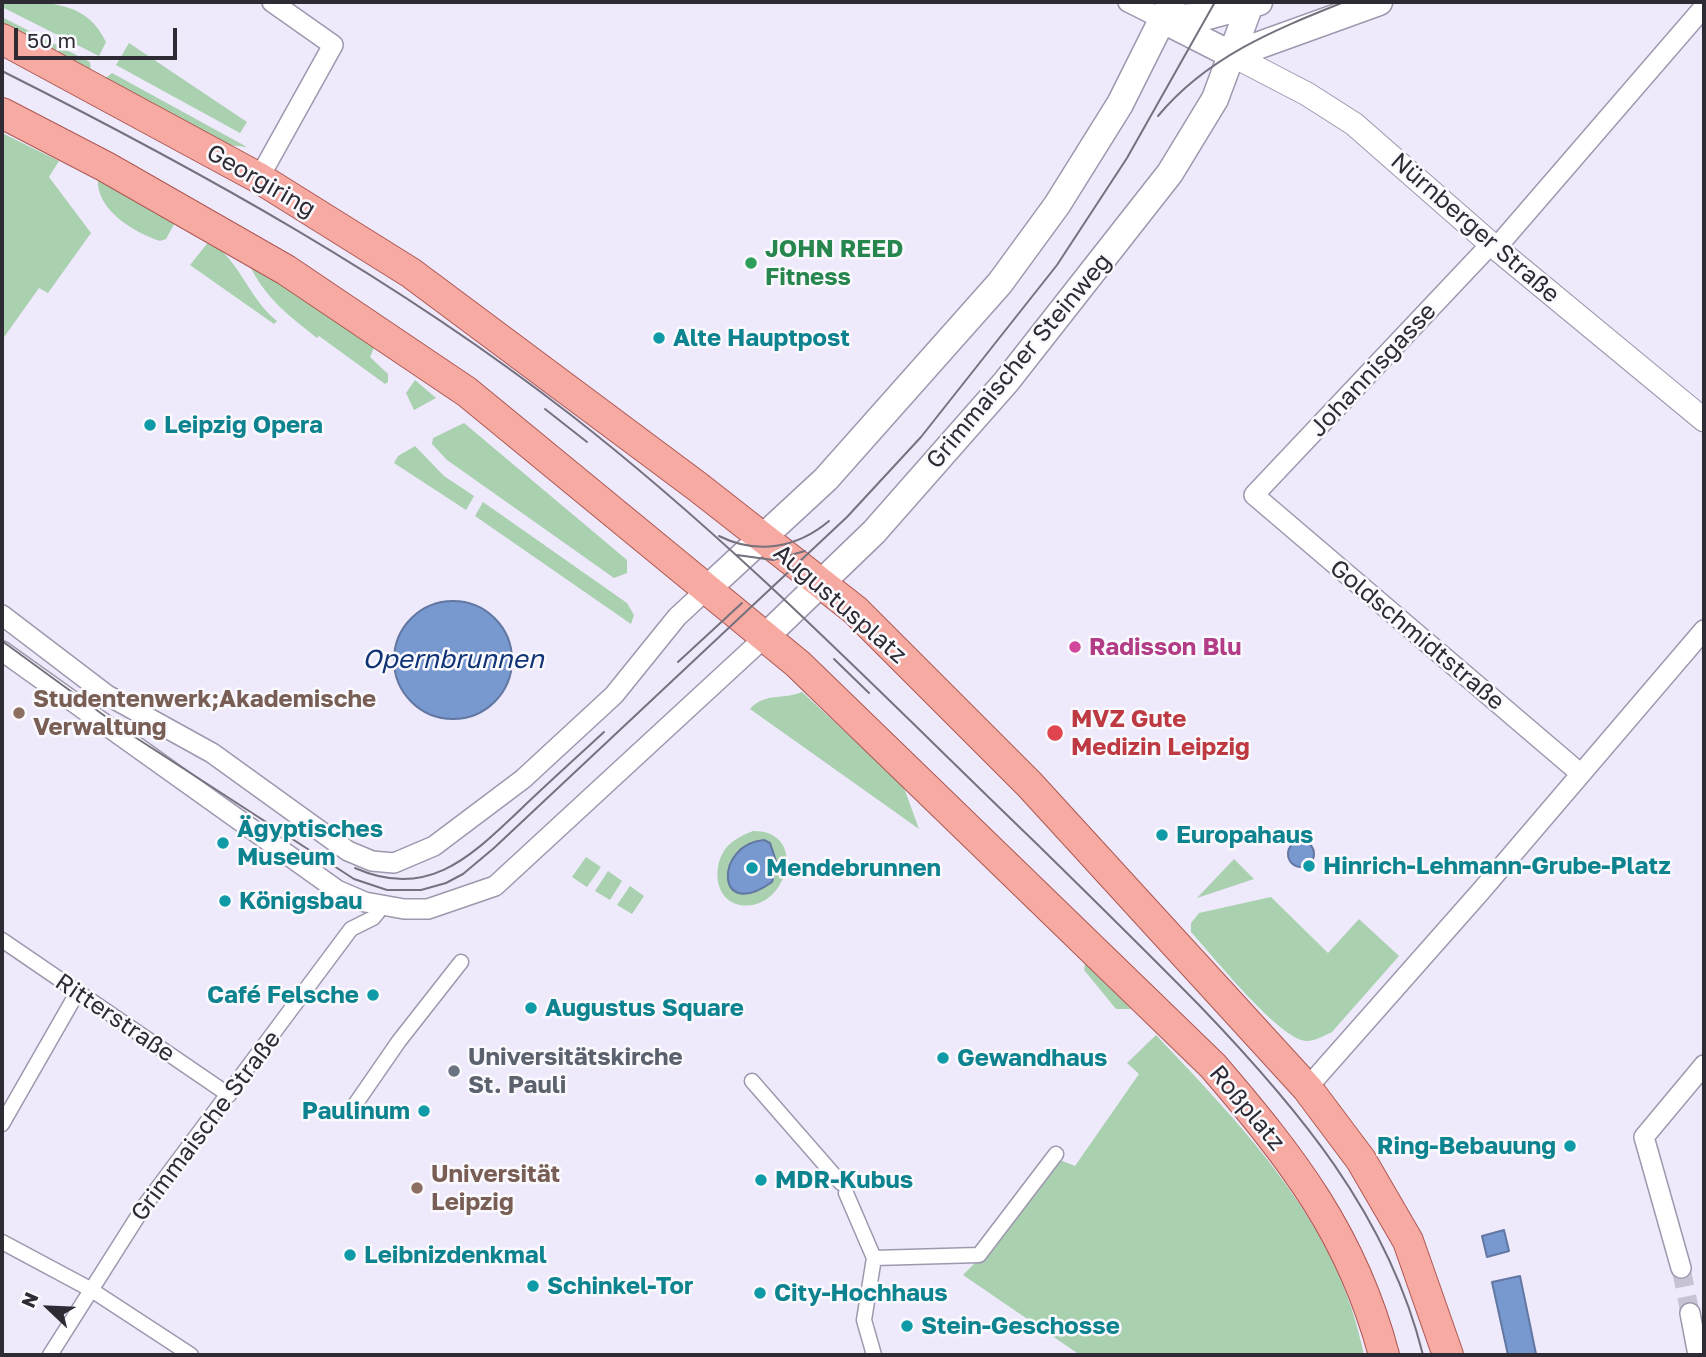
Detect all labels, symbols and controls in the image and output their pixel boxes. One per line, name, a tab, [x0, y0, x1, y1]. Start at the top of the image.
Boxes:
scale bar	[18, 14, 180, 58]
text: 50 m	[27, 27, 76, 53]
street label: Georgiring	[201, 138, 321, 224]
street label: Nürnberger Straße	[1385, 147, 1565, 309]
place label: JOHN REED Fitness	[765, 235, 903, 291]
street label: Grimmaischer Steinweg	[920, 247, 1118, 475]
marker: JOHN REED Fitness	[743, 255, 759, 271]
street label: Johannisgasse	[1304, 297, 1442, 443]
place label: Alte Hauptpost	[673, 324, 850, 352]
marker: Alte Hauptpost	[651, 330, 667, 346]
place label: Leipzig Opera	[164, 411, 323, 439]
marker: Leipzig Opera	[142, 417, 158, 433]
street label: Augustusplatz	[768, 538, 912, 670]
street label: Goldschmidtstraße	[1324, 554, 1510, 716]
place label: Radisson Blu	[1089, 633, 1242, 661]
marker: Radisson Blu	[1067, 639, 1083, 655]
water label: Opernbrunnen	[362, 644, 544, 676]
place label: Studentenwerk;Akademische Verwaltung	[33, 685, 376, 741]
marker: Studentenwerk;Akademische Verwaltung	[11, 705, 27, 721]
place label: MVZ Gute Medizin Leipzig	[1071, 705, 1250, 761]
marker: MVZ Gute Medizin Leipzig	[1045, 723, 1065, 743]
place label: Ägyptisches Museum	[237, 815, 383, 871]
place label: Europahaus	[1176, 821, 1313, 849]
marker: Europahaus	[1154, 827, 1170, 843]
marker: Ägyptisches Museum	[215, 835, 231, 851]
place label: Hinrich-Lehmann-Grube-Platz	[1323, 852, 1671, 880]
place label: Mendebrunnen	[766, 854, 941, 882]
marker: Hinrich-Lehmann-Grube-Platz	[1301, 858, 1317, 874]
marker: Mendebrunnen	[744, 860, 760, 876]
place label: Königsbau	[239, 887, 363, 915]
marker: Königsbau	[217, 893, 233, 909]
street label: Ritterstraße	[50, 968, 180, 1068]
place label: Café Felsche	[207, 981, 359, 1009]
marker: Café Felsche	[365, 987, 381, 1003]
place label: Augustus Square	[545, 994, 744, 1022]
marker: Augustus Square	[523, 1000, 539, 1016]
street label: Grimmaische Straße	[125, 1025, 287, 1227]
place label: Universitätskirche St. Pauli	[468, 1043, 683, 1099]
place label: Gewandhaus	[957, 1044, 1107, 1072]
marker: Gewandhaus	[935, 1050, 951, 1066]
street label: Roßplatz	[1203, 1059, 1291, 1157]
marker: Universitätskirche St. Pauli	[446, 1063, 462, 1079]
place label: Paulinum	[302, 1097, 410, 1125]
marker: Paulinum	[416, 1103, 432, 1119]
place label: Ring-Bebauung	[1377, 1132, 1556, 1160]
marker: Ring-Bebauung	[1562, 1138, 1578, 1154]
place label: Universität Leipzig	[431, 1160, 560, 1216]
place label: MDR-Kubus	[775, 1166, 913, 1194]
marker: MDR-Kubus	[753, 1172, 769, 1188]
marker: Universität Leipzig	[409, 1180, 425, 1196]
place label: Leibnizdenkmal	[364, 1241, 547, 1269]
marker: Leibnizdenkmal	[342, 1247, 358, 1263]
place label: Schinkel-Tor	[547, 1272, 693, 1300]
north arrow	[14, 1273, 84, 1343]
marker: Schinkel-Tor	[525, 1278, 541, 1294]
place label: City-Hochhaus	[774, 1279, 948, 1307]
marker: City-Hochhaus	[752, 1285, 768, 1301]
text: N	[16, 1288, 43, 1311]
place label: Stein-Geschosse	[921, 1312, 1120, 1340]
marker: Stein-Geschosse	[899, 1318, 915, 1334]

